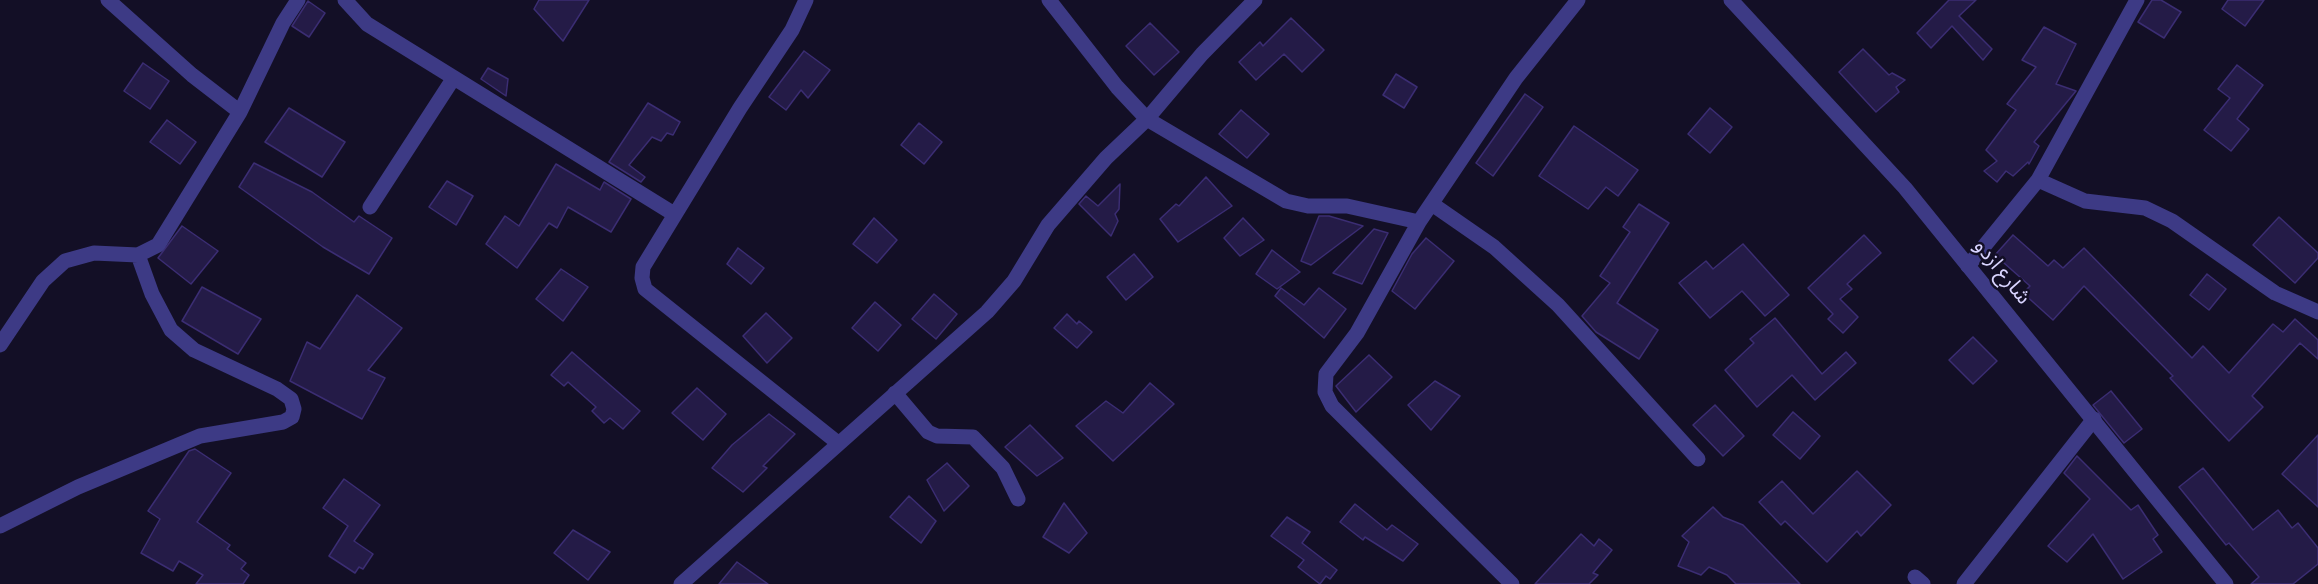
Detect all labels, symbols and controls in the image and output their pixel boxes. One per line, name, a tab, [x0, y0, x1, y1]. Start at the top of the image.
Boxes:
street label: شارع ازدو	[1967, 235, 2035, 311]

